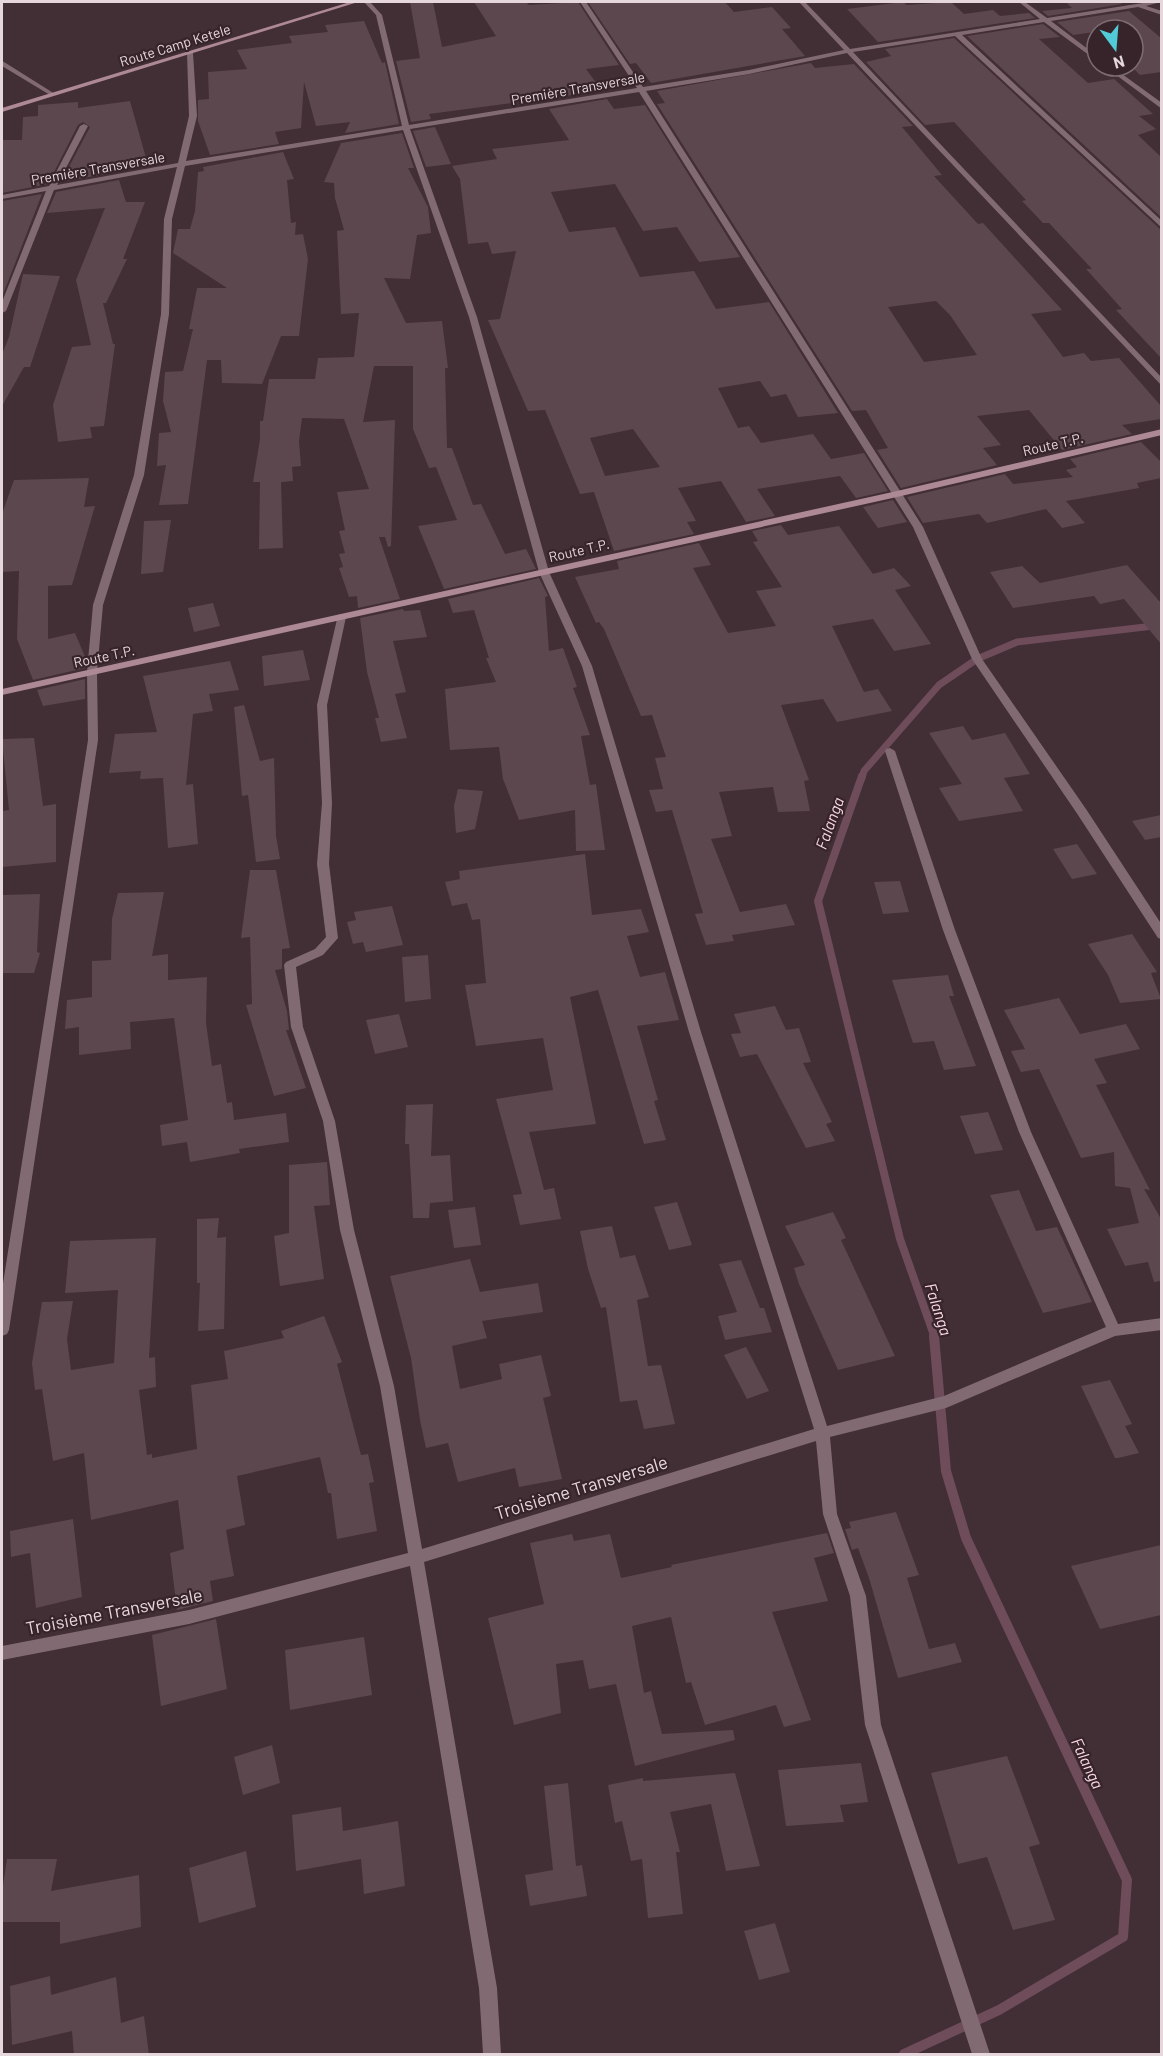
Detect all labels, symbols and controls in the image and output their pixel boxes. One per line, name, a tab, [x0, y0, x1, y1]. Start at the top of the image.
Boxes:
north arrow	[1085, 18, 1145, 78]
street label: Route Camp Ketele	[117, 20, 233, 70]
text: N	[1112, 52, 1127, 73]
street label: Première Transversale	[510, 68, 646, 108]
street label: Première Transversale	[30, 148, 166, 188]
street label: Route T.P.	[1021, 429, 1085, 459]
street label: Route T.P.	[547, 535, 611, 565]
street label: Route T.P.	[72, 641, 136, 671]
water label: Falanga	[811, 794, 847, 852]
water label: Falanga	[922, 1280, 956, 1338]
street label: Troisième Transversale	[492, 1450, 670, 1524]
street label: Troisième Transversale	[24, 1583, 204, 1639]
water label: Falanga	[1068, 1734, 1108, 1792]

